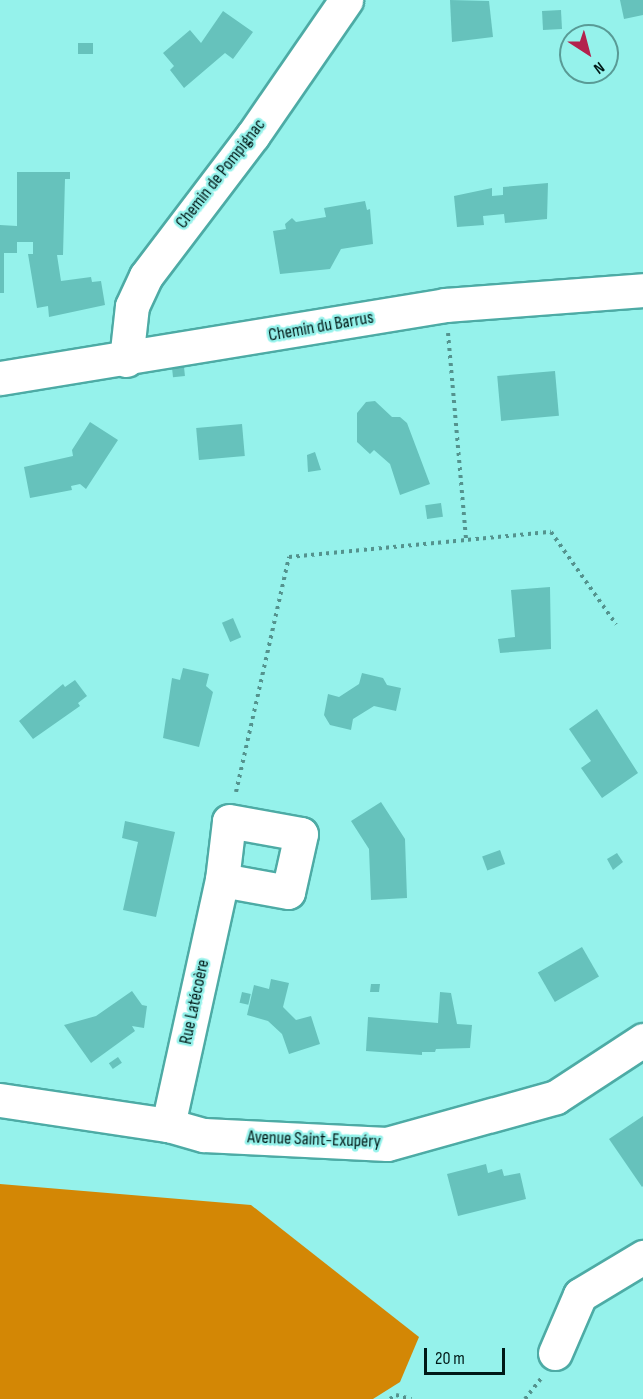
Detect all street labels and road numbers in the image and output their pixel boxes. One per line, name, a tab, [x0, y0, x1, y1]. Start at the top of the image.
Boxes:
street label: Chemin de Pompignac	[171, 115, 271, 233]
street label: Chemin du Barrus	[267, 307, 375, 347]
street label: Rue Latécoère	[175, 958, 215, 1046]
street label: Avenue Saint-Exupéry	[247, 1127, 381, 1153]

